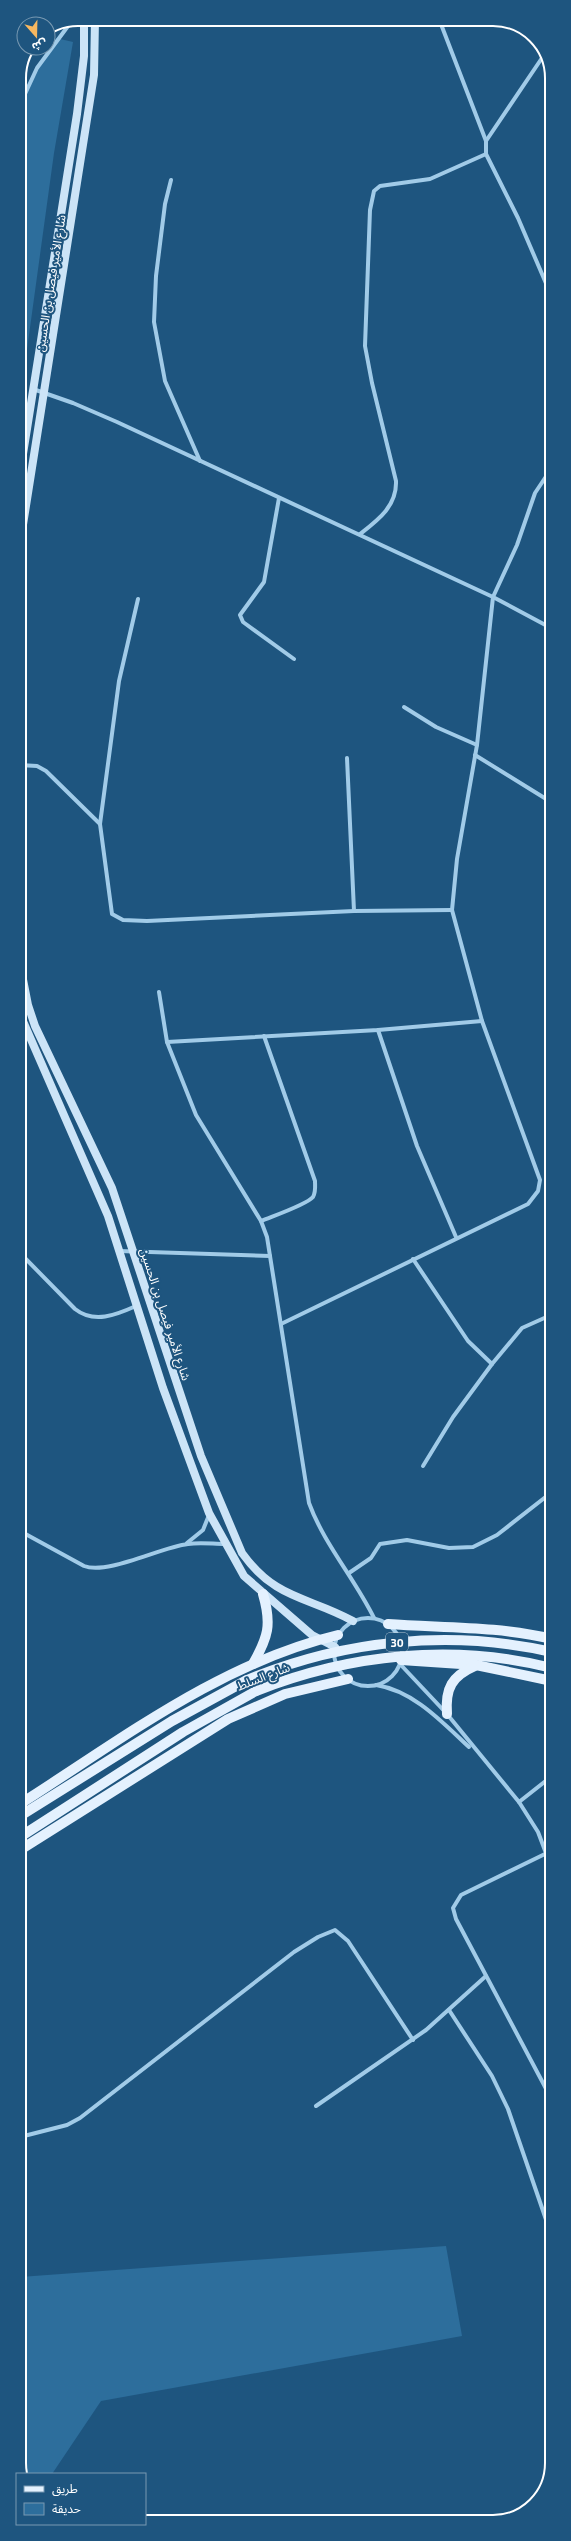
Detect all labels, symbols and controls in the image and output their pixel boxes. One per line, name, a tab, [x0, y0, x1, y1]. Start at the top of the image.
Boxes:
north arrow	[16, 16, 56, 56]
text: ش	[30, 36, 49, 55]
street label: شارع الأمير فيصل بن الحسين	[32, 214, 71, 353]
street label: شارع الأمير فيصل بن الحسين	[135, 1246, 194, 1383]
road number: 30	[386, 1633, 408, 1651]
street label: شارع السلط	[234, 1659, 293, 1695]
legend	[16, 2473, 146, 2525]
text: طريق	[52, 2481, 78, 2497]
text: حديقة	[52, 2501, 81, 2516]

